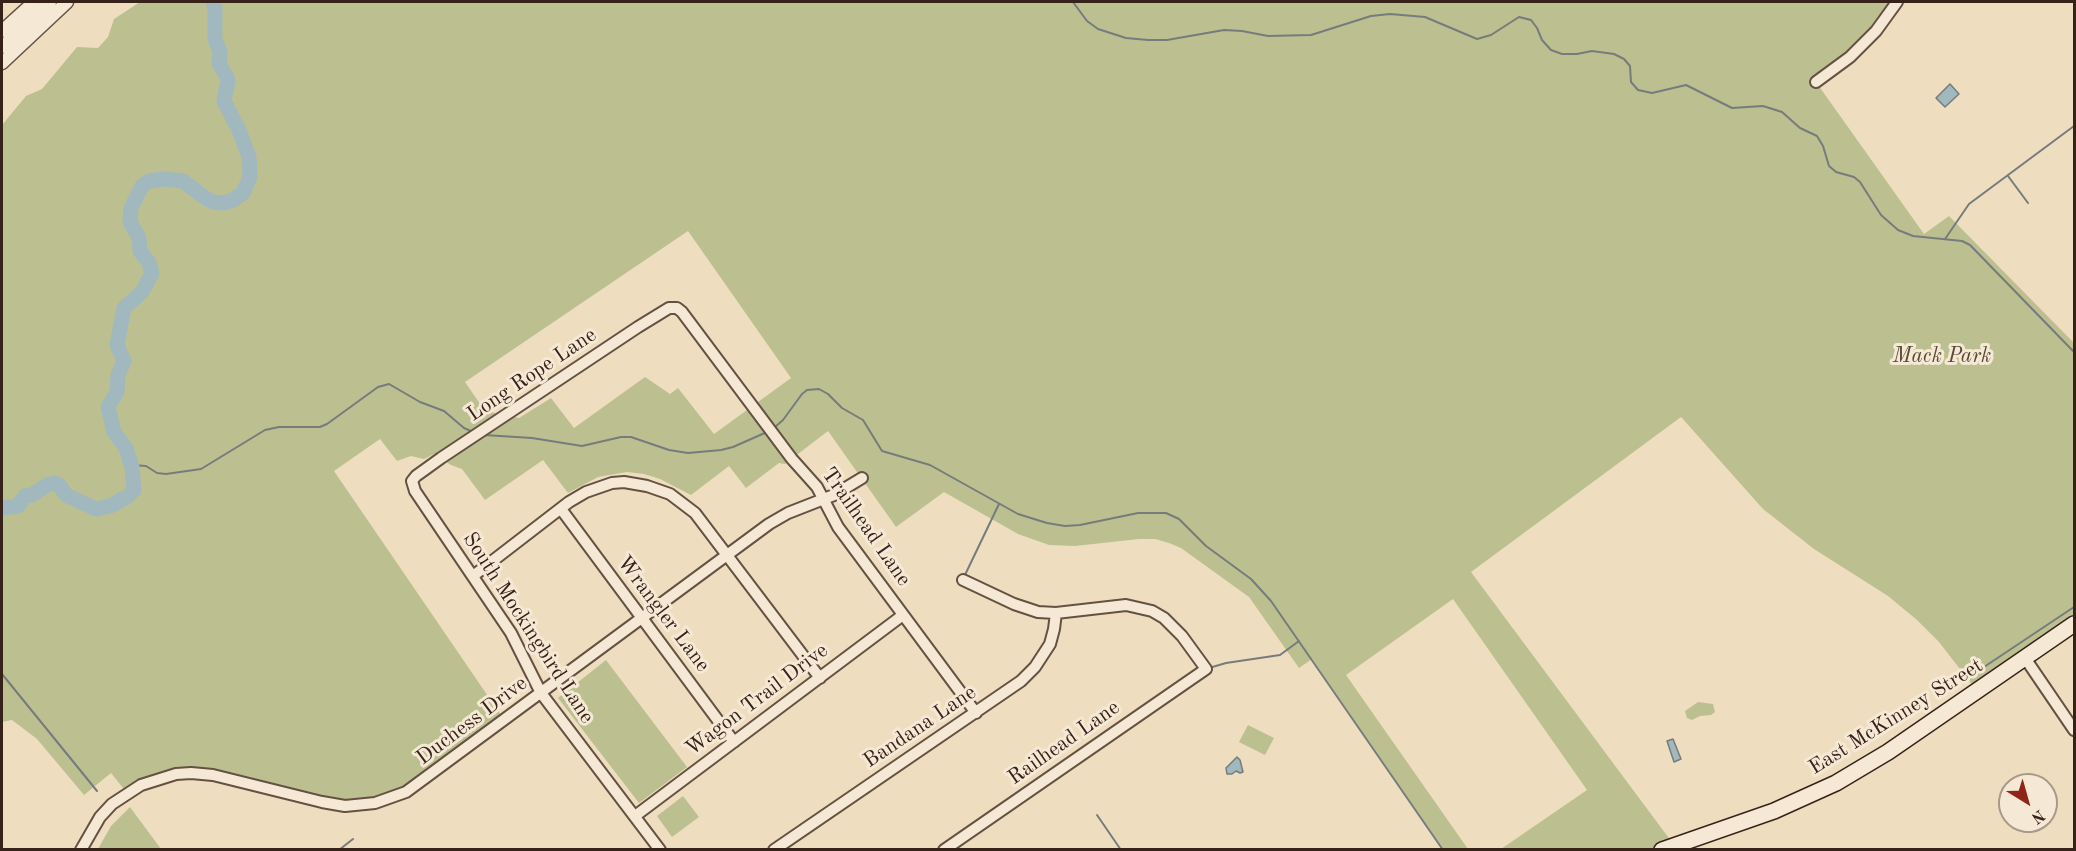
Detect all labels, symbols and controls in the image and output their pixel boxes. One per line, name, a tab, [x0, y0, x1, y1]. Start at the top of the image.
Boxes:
street label: Long Rope Lane	[463, 323, 601, 427]
park label: Mack Park	[1893, 343, 1991, 369]
street label: Trailhead Lane	[816, 463, 916, 591]
street label: South Mockingbird Lane	[457, 528, 599, 728]
street label: Wrangler Lane	[611, 551, 715, 677]
street label: Wagon Trail Drive	[681, 638, 833, 762]
street label: East McKinney Street	[1804, 653, 1988, 781]
street label: Duchess Drive	[412, 671, 532, 771]
street label: Bandana Lane	[859, 680, 981, 774]
street label: Railhead Lane	[1003, 695, 1125, 791]
north arrow	[1998, 773, 2058, 833]
text: N	[2028, 806, 2047, 826]

